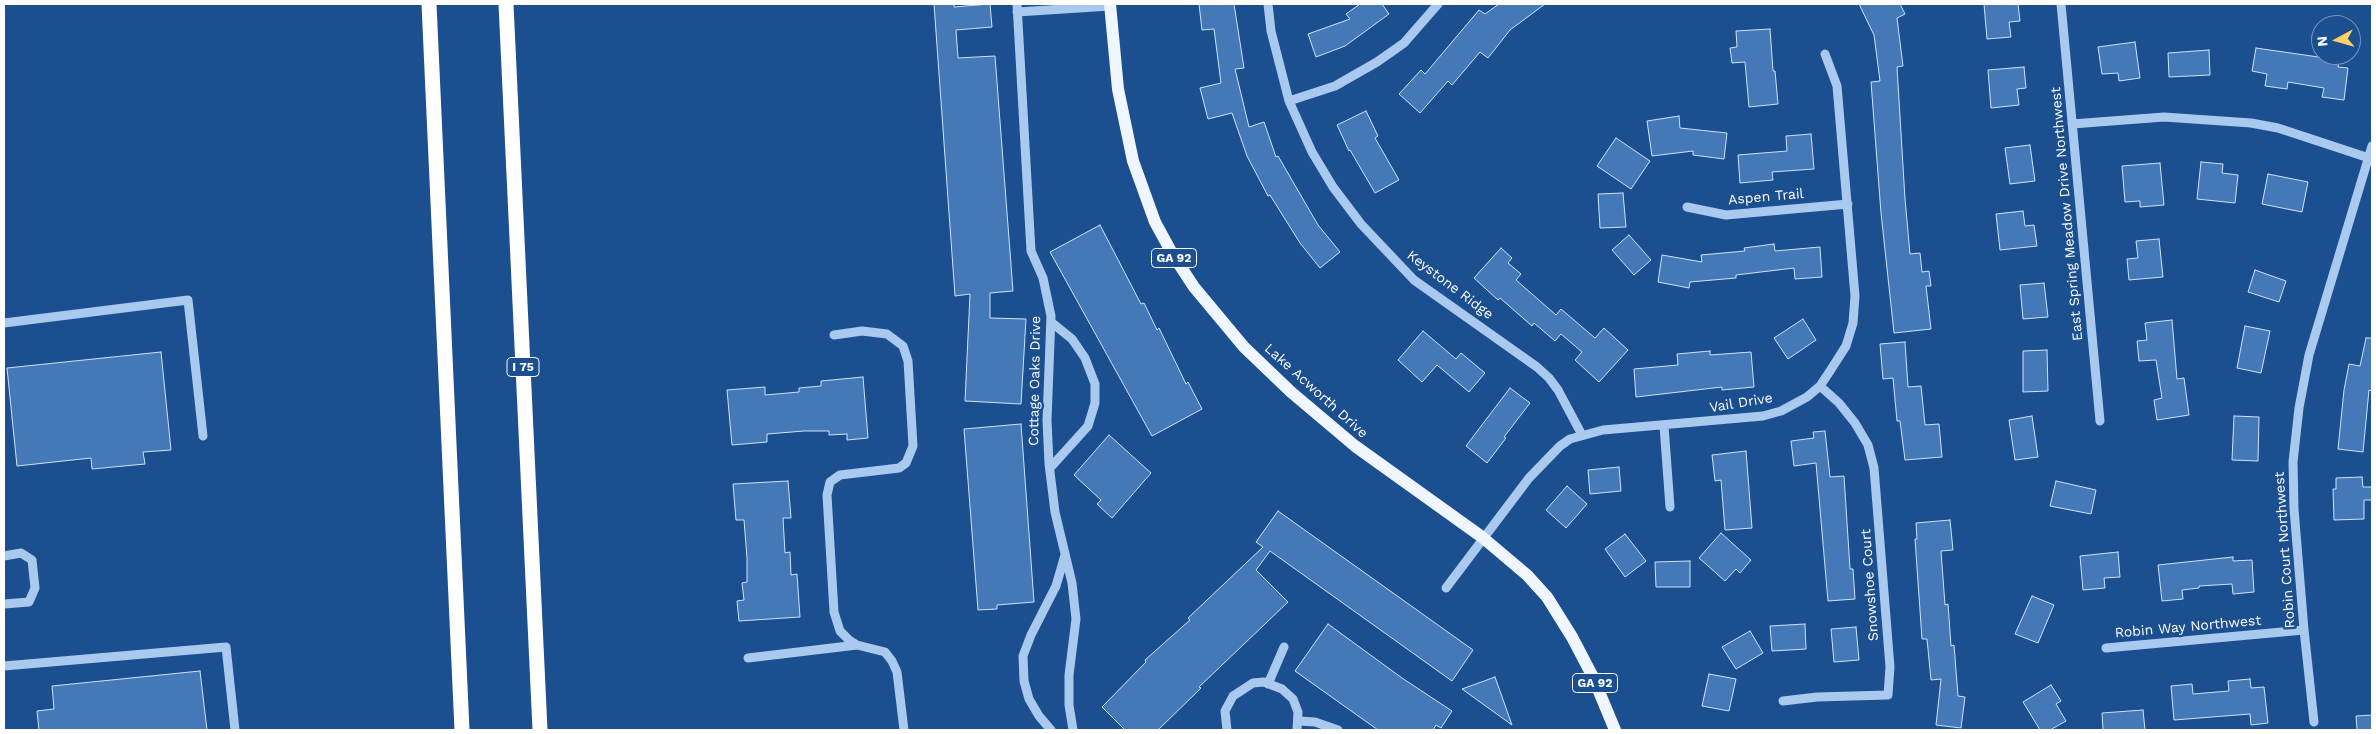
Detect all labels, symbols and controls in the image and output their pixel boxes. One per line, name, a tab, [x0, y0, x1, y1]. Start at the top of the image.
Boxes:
north arrow	[2311, 15, 2361, 65]
text: N	[2314, 35, 2331, 47]
street label: East Spring Meadow Drive Northwest	[2048, 86, 2086, 342]
street label: Aspen Trail	[1728, 185, 1804, 209]
street label: Keystone Ridge	[1403, 247, 1497, 323]
road number: GA 92	[1152, 248, 1196, 268]
street label: Cottage Oaks Drive	[1025, 316, 1045, 446]
street label: Lake Acworth Drive	[1261, 340, 1371, 442]
road number: I 75	[507, 358, 539, 377]
street label: Vail Drive	[1708, 390, 1774, 416]
street label: Robin Court Northwest	[2271, 471, 2299, 629]
street label: Snowshoe Court	[1858, 528, 1882, 642]
street label: Robin Way Northwest	[2114, 612, 2262, 642]
road number: GA 92	[1572, 674, 1618, 692]

